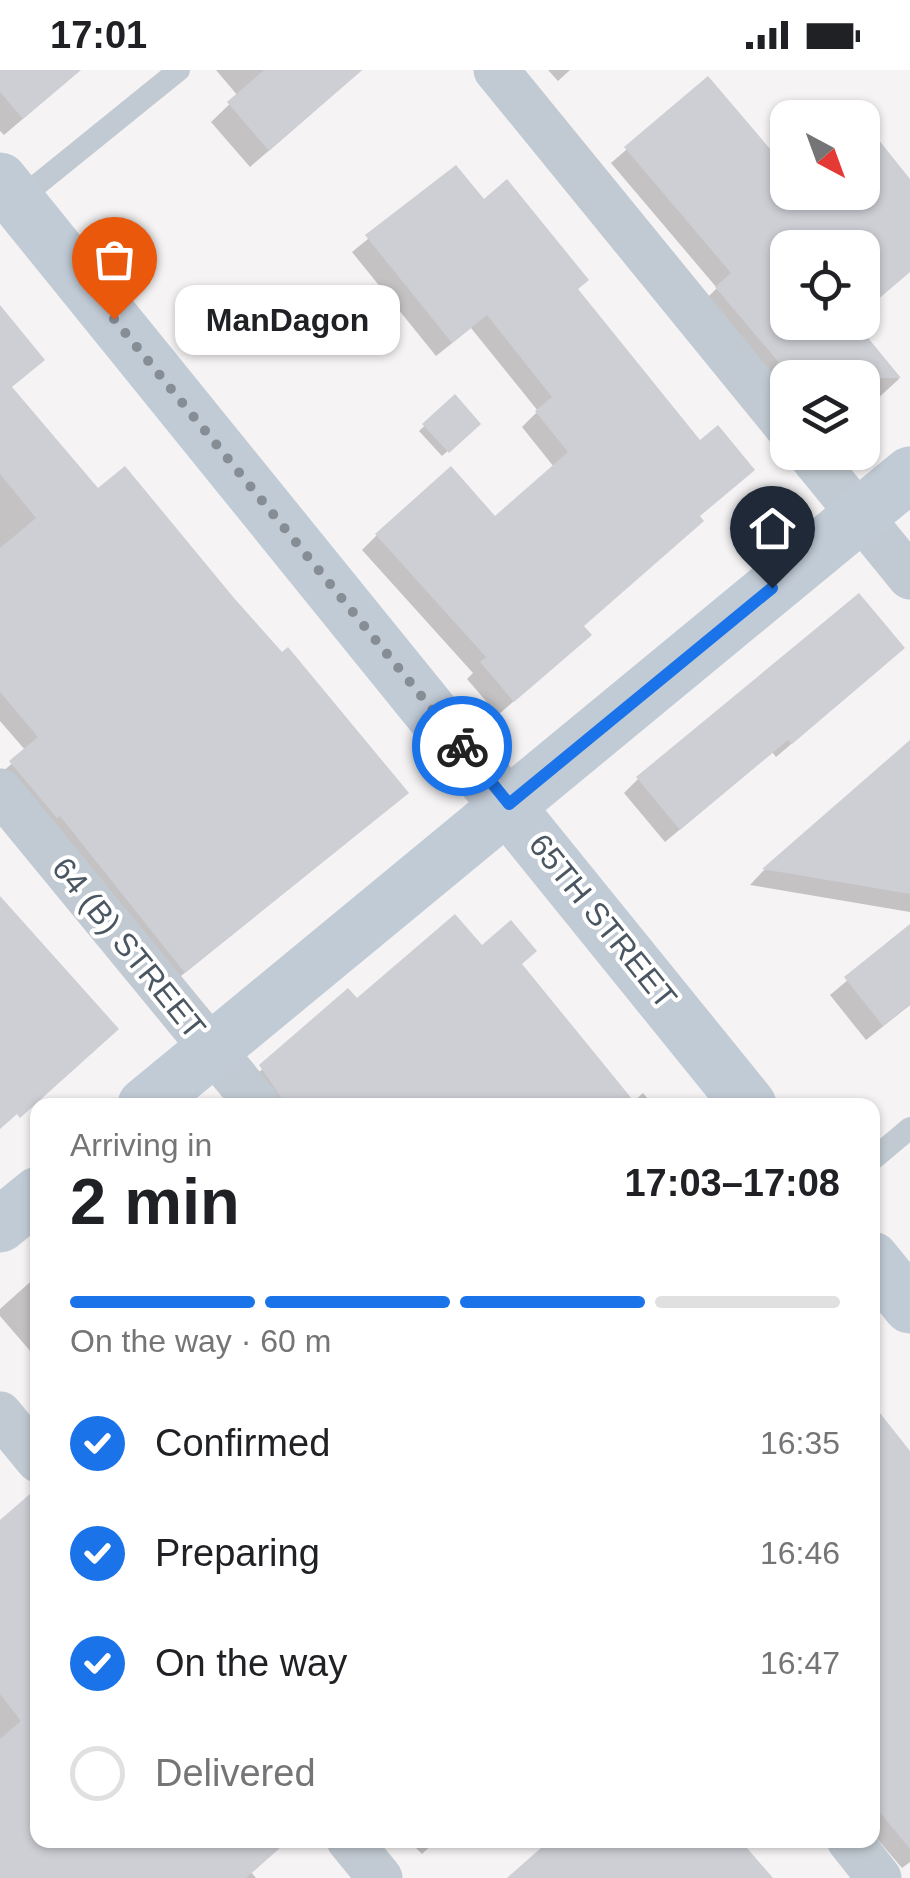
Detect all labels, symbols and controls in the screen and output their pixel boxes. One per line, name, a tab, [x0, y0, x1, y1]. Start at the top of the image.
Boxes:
text: 17:01	[50, 14, 147, 56]
north arrow	[770, 100, 880, 210]
map controls	[770, 100, 880, 470]
pin	[72, 217, 157, 320]
button: locate	[770, 230, 880, 340]
icon: bag	[87, 232, 142, 287]
callout: ManDagon	[174, 284, 399, 354]
text: ManDagon	[206, 302, 369, 338]
button: layers	[770, 360, 880, 470]
pin	[730, 486, 815, 589]
icon: home	[745, 501, 800, 556]
courier	[412, 696, 512, 796]
icon: bike	[435, 719, 490, 774]
street label: 65TH STREET	[522, 827, 684, 1015]
street label: 64 (B) STREET	[45, 850, 213, 1046]
text: Arriving in	[70, 1127, 212, 1163]
text: 17:03–17:08	[624, 1162, 840, 1204]
text: 2 min	[70, 1165, 240, 1238]
text: On the way · 60 m	[70, 1323, 331, 1359]
icon: check	[70, 1416, 125, 1471]
text: Confirmed	[155, 1422, 330, 1464]
text: 16:35	[760, 1425, 840, 1461]
icon: check	[70, 1526, 125, 1581]
text: Preparing	[155, 1532, 320, 1574]
text: 16:46	[760, 1535, 840, 1571]
icon: check	[70, 1636, 125, 1691]
text: On the way	[155, 1642, 347, 1684]
text: 16:47	[760, 1645, 840, 1681]
text: Delivered	[155, 1752, 316, 1794]

